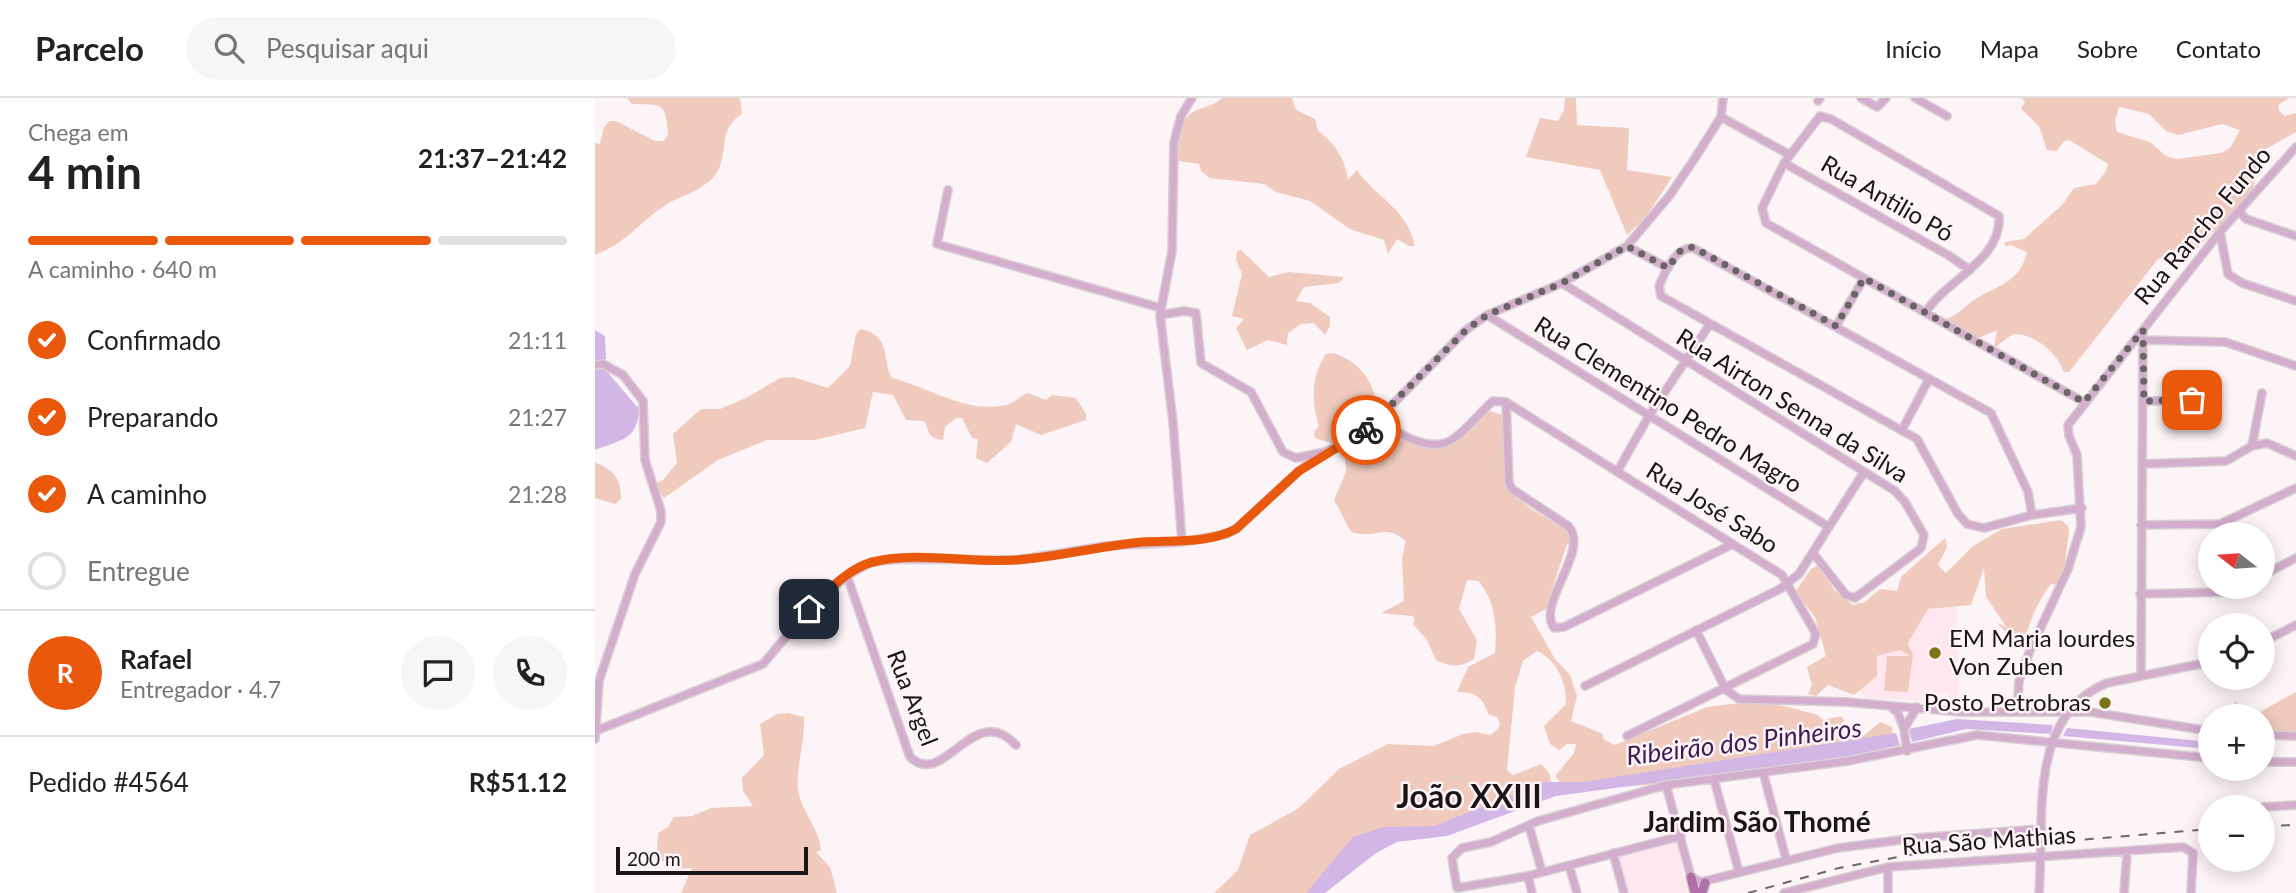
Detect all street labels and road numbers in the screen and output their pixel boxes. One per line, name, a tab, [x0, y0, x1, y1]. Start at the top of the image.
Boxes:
street label: Rua Rancho Fundo	[2127, 140, 2276, 310]
street label: Rua Antilio Pó	[1816, 148, 1959, 247]
street label: Rua Clementino Pedro Magro	[1530, 309, 1808, 498]
street label: Rua Airton Senna da Silva	[1671, 321, 1914, 488]
street label: Rua José Sabo	[1642, 455, 1784, 559]
street label: Rua Argel	[882, 645, 945, 750]
street label: Rua São Mathias	[1901, 819, 2077, 860]

